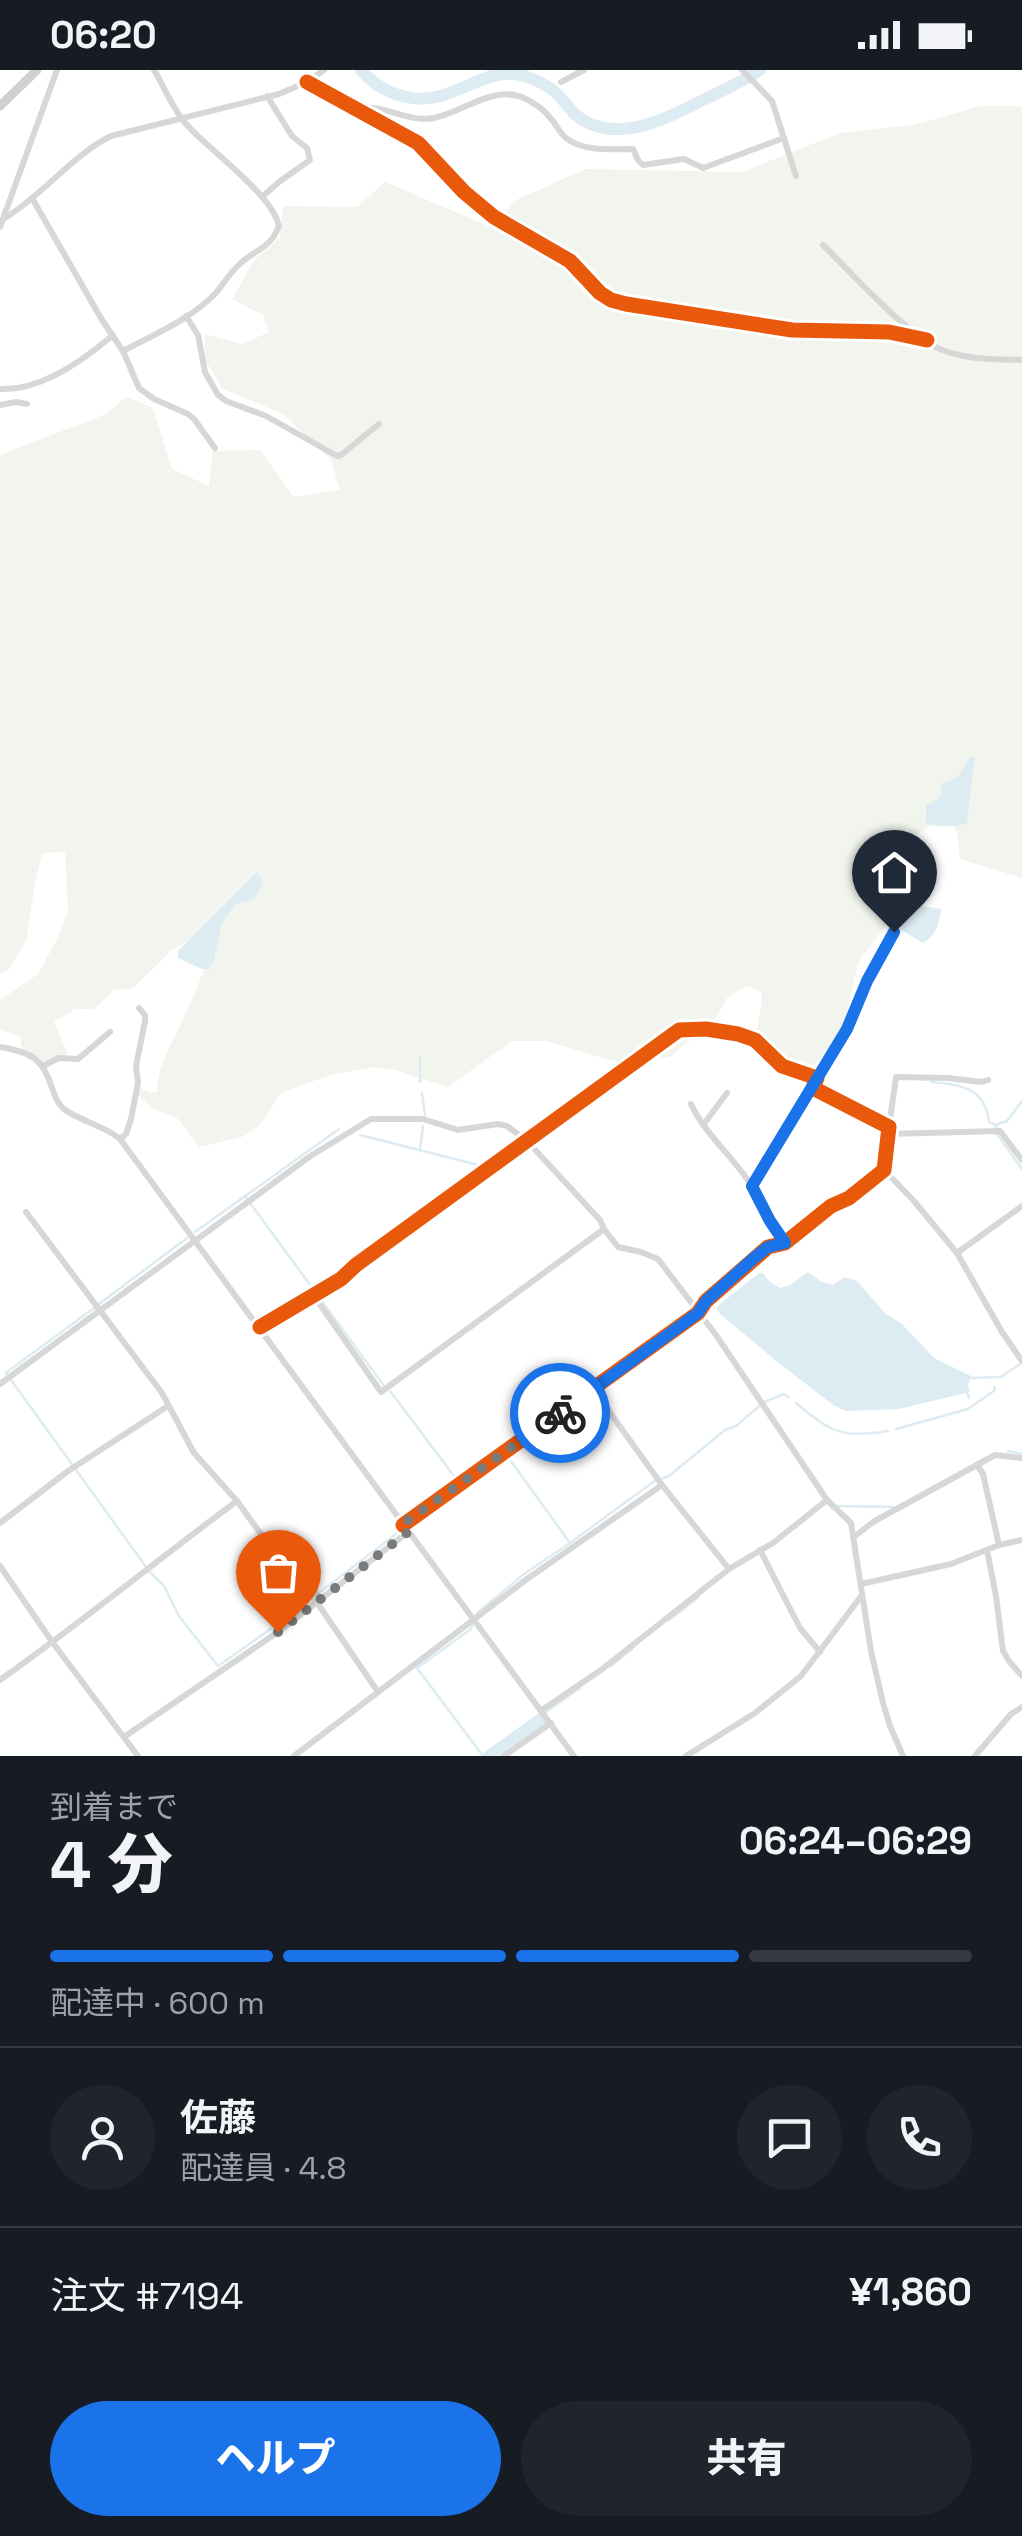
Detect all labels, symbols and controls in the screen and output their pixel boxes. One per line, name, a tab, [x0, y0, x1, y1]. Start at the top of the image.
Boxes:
text: 06:20	[50, 11, 157, 59]
pin	[852, 830, 937, 933]
icon: home	[867, 845, 922, 900]
courier	[510, 1363, 610, 1463]
icon: bike	[533, 1386, 588, 1441]
pin	[236, 1530, 321, 1633]
icon: bag	[251, 1545, 306, 1600]
text: 到着まで	[50, 1787, 178, 1827]
text: 06:24–06:29	[739, 1817, 972, 1865]
text: 4 分	[50, 1823, 173, 1906]
text: 配達中 · 600 m	[50, 1983, 265, 2023]
button: person	[50, 2085, 155, 2190]
button: chat	[737, 2085, 842, 2190]
button: phone	[867, 2085, 972, 2190]
text: 佐藤	[180, 2094, 256, 2142]
text: 配達員 · 4.8	[180, 2148, 346, 2188]
text: ¥1,860	[849, 2268, 972, 2316]
text: 注文 #7194	[50, 2272, 244, 2320]
button: ヘルプ	[50, 2401, 501, 2516]
button: 共有	[521, 2401, 972, 2516]

